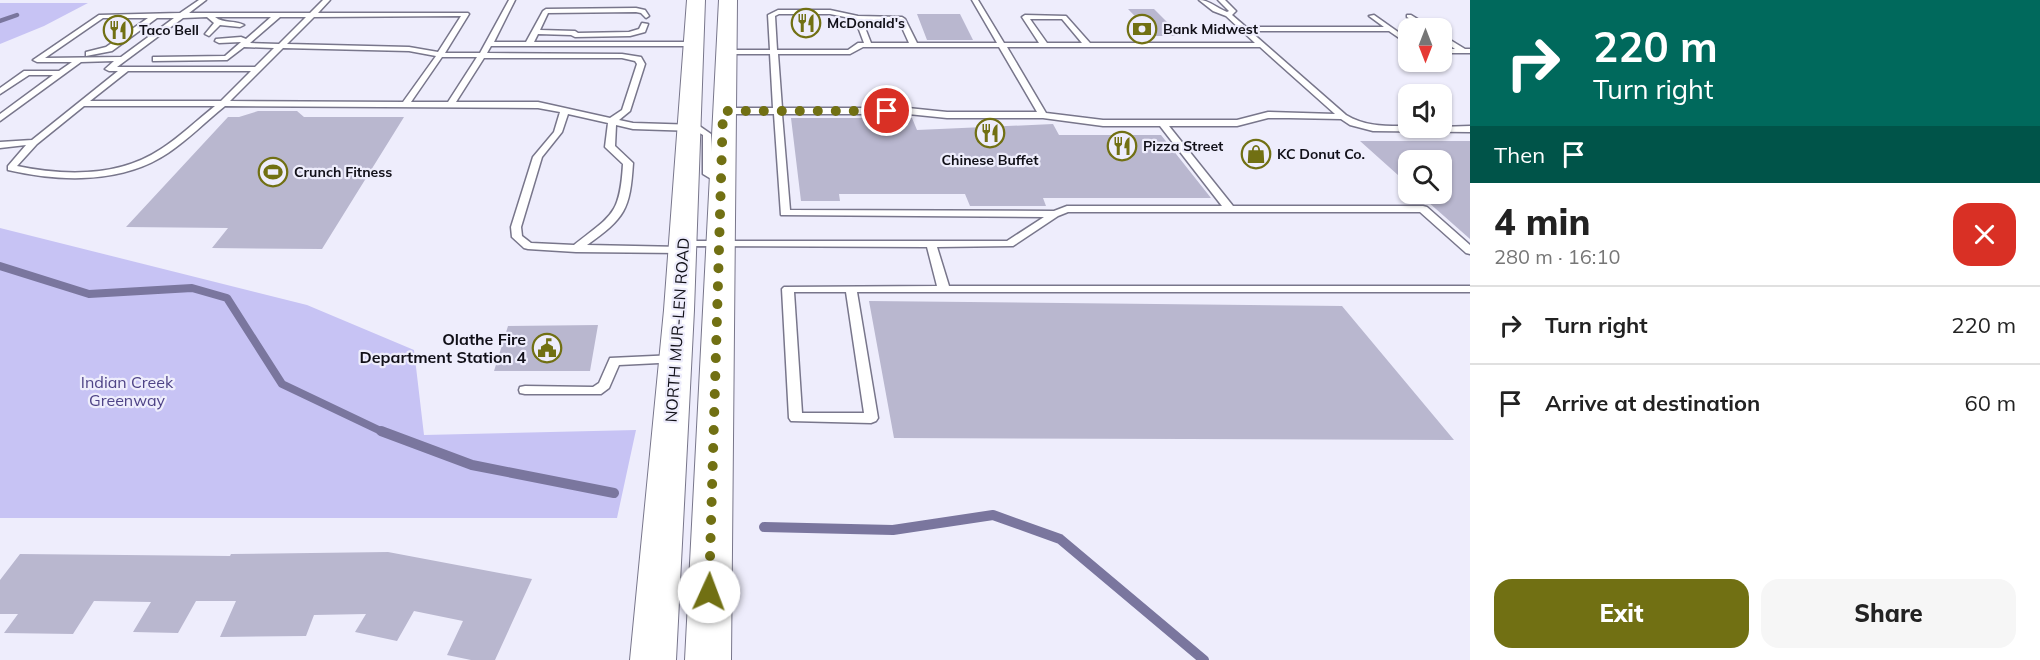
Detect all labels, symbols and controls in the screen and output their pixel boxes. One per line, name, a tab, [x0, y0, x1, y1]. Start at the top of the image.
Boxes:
restaurant icon: McDonald's	[790, 7, 822, 39]
bank icon: Bank Midwest	[1126, 13, 1158, 45]
restaurant icon: Taco Bell	[102, 14, 134, 46]
place label: McDonald's	[827, 14, 905, 32]
north arrow	[1398, 18, 1452, 72]
map controls	[1398, 18, 1452, 204]
place label: Bank Midwest	[1163, 20, 1259, 38]
text: 220 m	[1593, 20, 1718, 73]
place label: Taco Bell	[139, 21, 199, 39]
icon: right	[1494, 24, 1572, 102]
text: Turn right	[1593, 72, 1713, 106]
button: sound	[1398, 84, 1452, 138]
pin	[861, 85, 912, 136]
icon: arrive	[870, 94, 903, 127]
restaurant icon: Chinese Buffet	[974, 117, 1006, 149]
restaurant icon: Pizza Street	[1106, 130, 1138, 162]
place label: Pizza Street	[1143, 137, 1224, 155]
shop icon: KC Donut Co.	[1240, 138, 1272, 170]
icon: arrive	[1557, 138, 1590, 171]
text: Then	[1494, 141, 1545, 169]
place label: KC Donut Co.	[1277, 145, 1365, 163]
button: search	[1398, 150, 1452, 204]
place label: Chinese Buffet	[941, 151, 1039, 169]
sports icon: Crunch Fitness	[257, 156, 289, 188]
place label: Crunch Fitness	[294, 163, 392, 181]
text: 4 min	[1494, 199, 1590, 244]
button: close	[1953, 203, 2016, 266]
street label: NORTH MUR-LEN ROAD	[661, 237, 693, 423]
text: 280 m · 16:10	[1494, 244, 1620, 269]
icon: right	[1494, 309, 1527, 342]
text: Turn right	[1545, 311, 1648, 339]
text: 220 m	[1951, 311, 2016, 339]
place label: Olathe Fire Department Station 4	[360, 329, 526, 367]
public building icon: Olathe Fire Department Station 4	[531, 332, 563, 364]
park label: Indian Creek Greenway	[81, 372, 174, 410]
icon: arrive	[1494, 387, 1527, 420]
text: Arrive at destination	[1545, 389, 1760, 417]
text: 60 m	[1965, 389, 2016, 417]
position arrow	[677, 560, 741, 624]
button: Exit	[1494, 579, 1749, 648]
button: Share	[1761, 579, 2016, 648]

